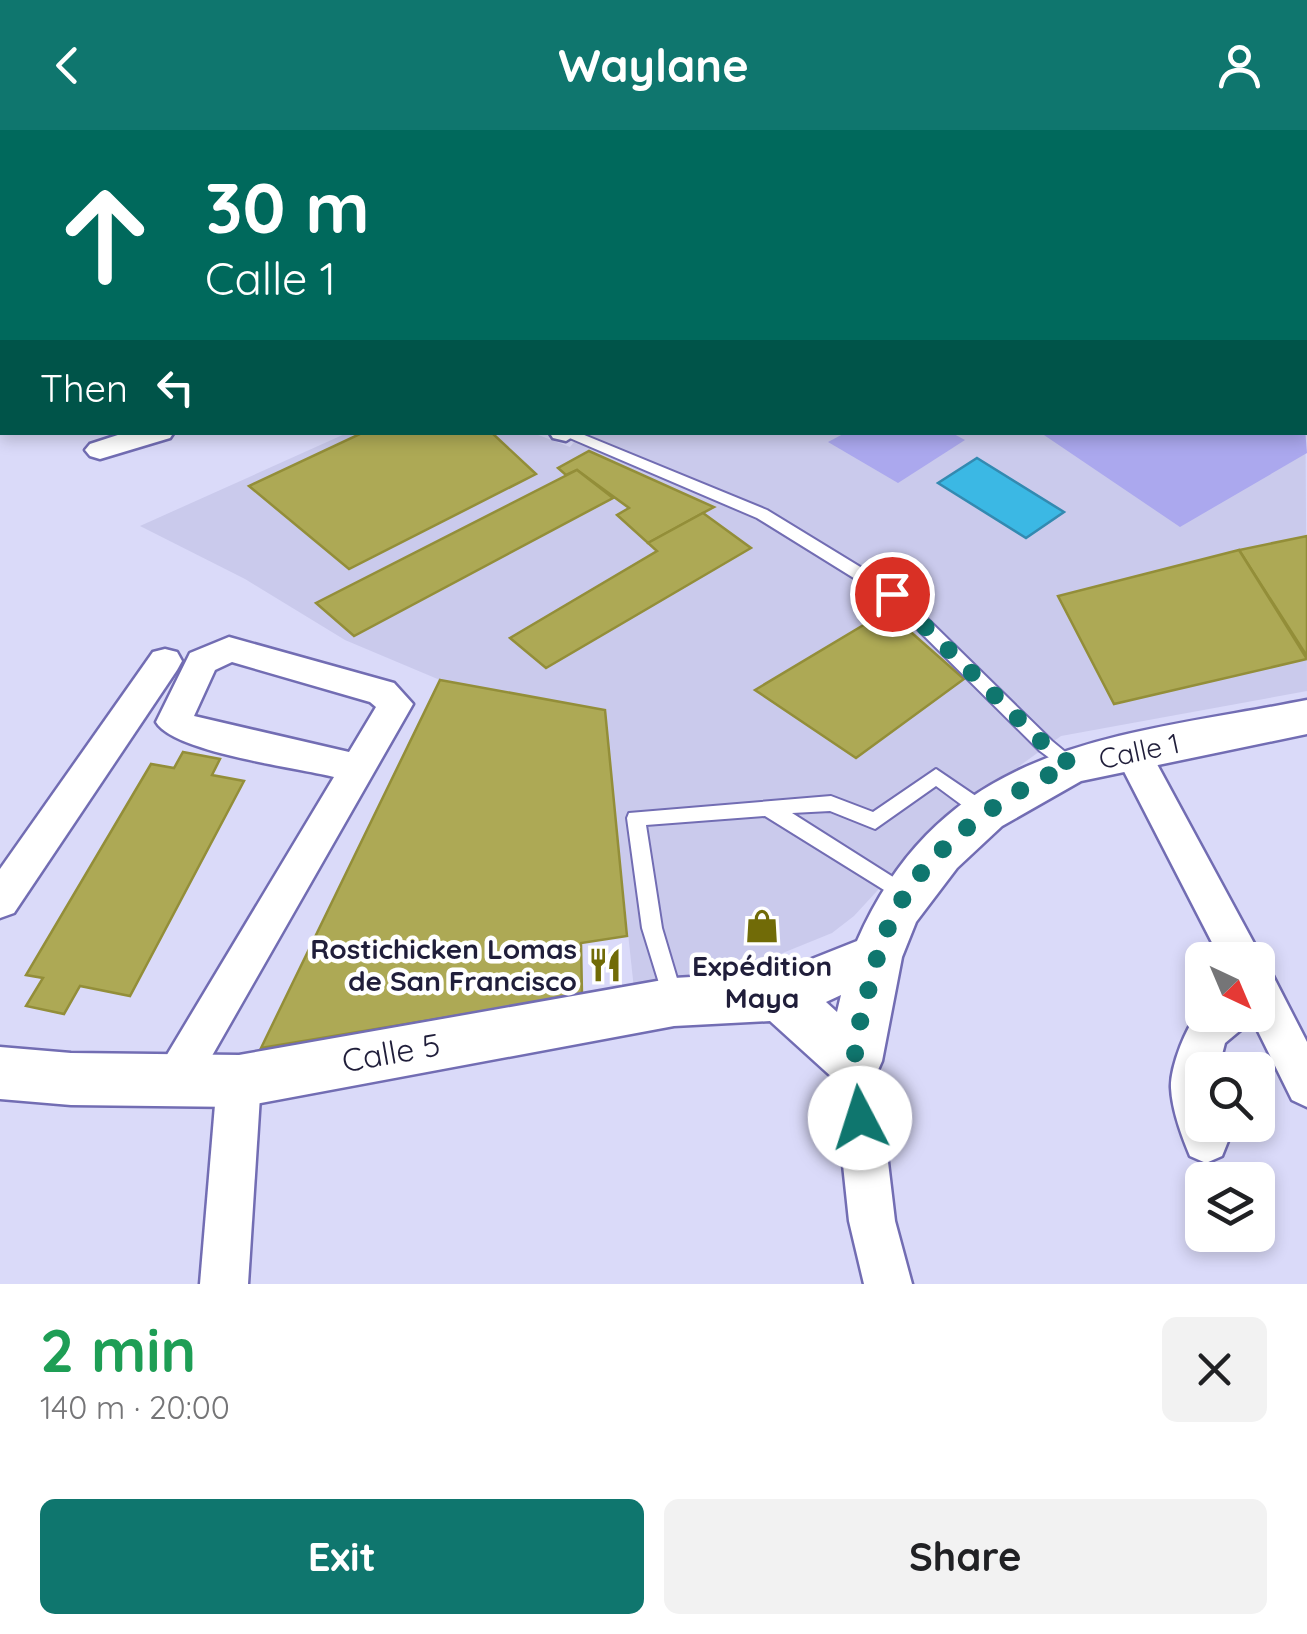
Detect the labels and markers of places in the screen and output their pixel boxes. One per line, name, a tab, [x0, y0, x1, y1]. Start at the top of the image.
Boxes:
pin	[850, 552, 935, 637]
shop icon: Expédition Maya	[743, 907, 781, 945]
place label: Rostichicken Lomas de San Francisco	[310, 931, 577, 998]
restaurant icon: Rostichicken Lomas de San Francisco	[586, 946, 624, 984]
place label: Expédition Maya	[692, 948, 832, 1015]

